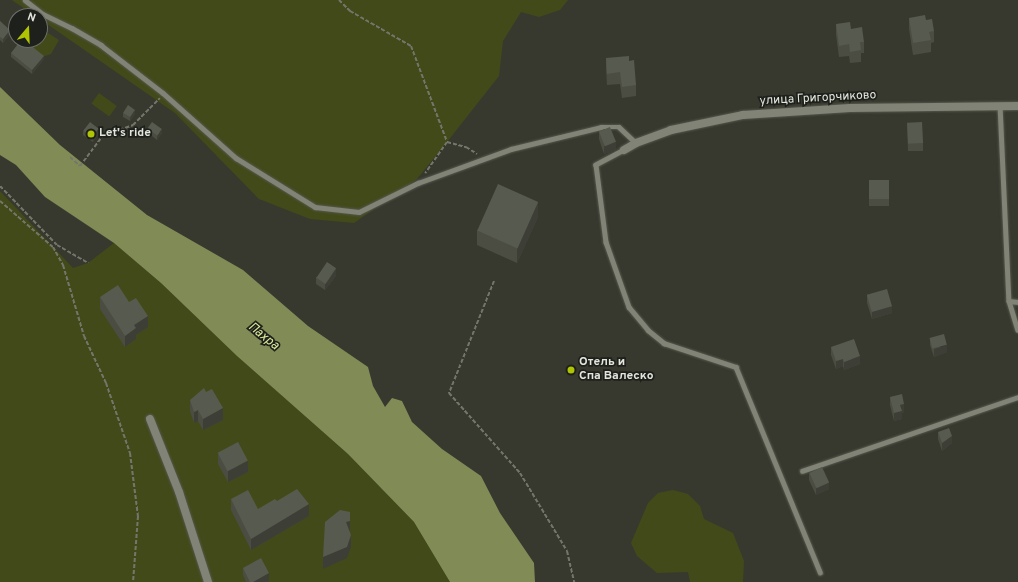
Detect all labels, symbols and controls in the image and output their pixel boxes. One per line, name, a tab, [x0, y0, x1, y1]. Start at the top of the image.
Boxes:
north arrow	[8, 8, 48, 48]
text: N	[26, 10, 38, 26]
street label: улица Григорчиково	[759, 89, 877, 109]
place label: Let's ride	[99, 127, 151, 141]
marker: Let's ride	[86, 129, 96, 139]
water label: Пахра	[244, 320, 282, 354]
place label: Отель и Спа Валеско	[579, 356, 654, 384]
marker: Отель и Спа Валеско	[566, 365, 576, 375]

